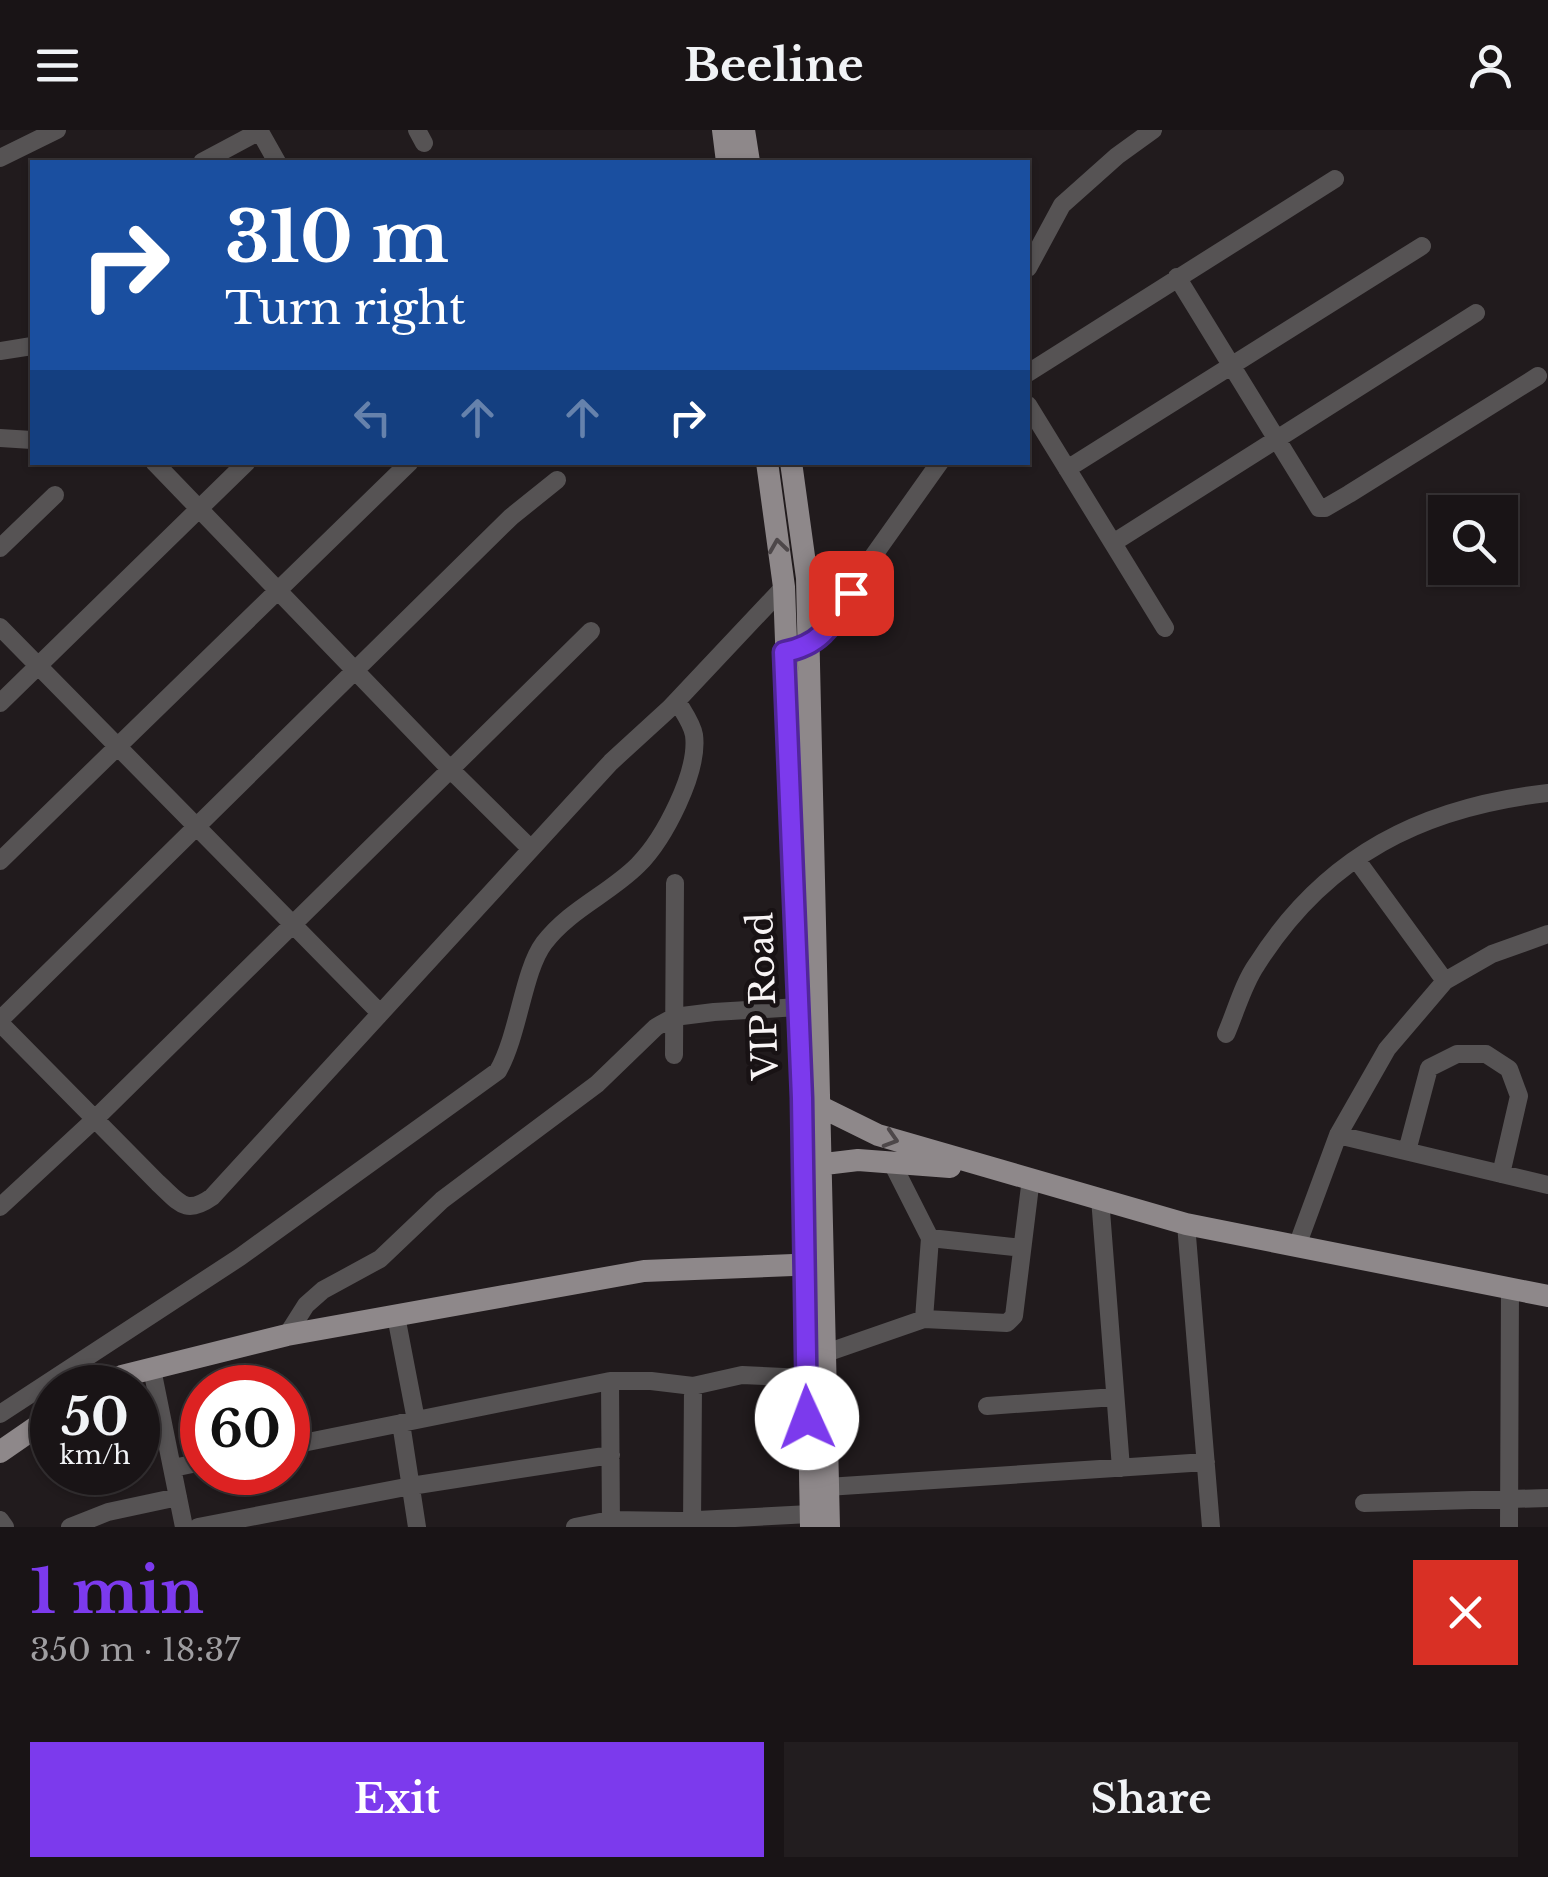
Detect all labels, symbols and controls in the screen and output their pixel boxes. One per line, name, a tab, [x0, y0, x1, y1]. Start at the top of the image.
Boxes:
text: Beeline	[684, 37, 864, 93]
icon: menu	[30, 38, 85, 93]
icon: person	[1463, 38, 1518, 93]
text: 310 m	[225, 194, 449, 281]
icon: right	[60, 200, 190, 330]
text: Turn right	[225, 280, 466, 336]
icon: left	[345, 390, 400, 445]
icon: ahead	[450, 390, 505, 445]
icon: ahead	[555, 390, 610, 445]
icon: right	[660, 390, 715, 445]
map controls	[1428, 495, 1518, 585]
button: search	[1428, 495, 1518, 585]
one-way arrow	[768, 538, 789, 554]
pin	[809, 551, 894, 636]
icon: arrive	[824, 566, 879, 621]
street label: VIP Road	[738, 911, 787, 1082]
one-way arrow	[882, 1127, 899, 1148]
speed limit sign: 60	[180, 1365, 310, 1495]
position arrow	[755, 1366, 859, 1470]
text: 50	[61, 1386, 129, 1449]
text: km/h	[60, 1440, 130, 1471]
text: 1 min	[30, 1555, 204, 1629]
button: close	[1413, 1560, 1518, 1665]
text: 350 m · 18:37	[30, 1630, 240, 1670]
button: Exit	[30, 1742, 764, 1857]
button: Share	[784, 1742, 1518, 1857]

